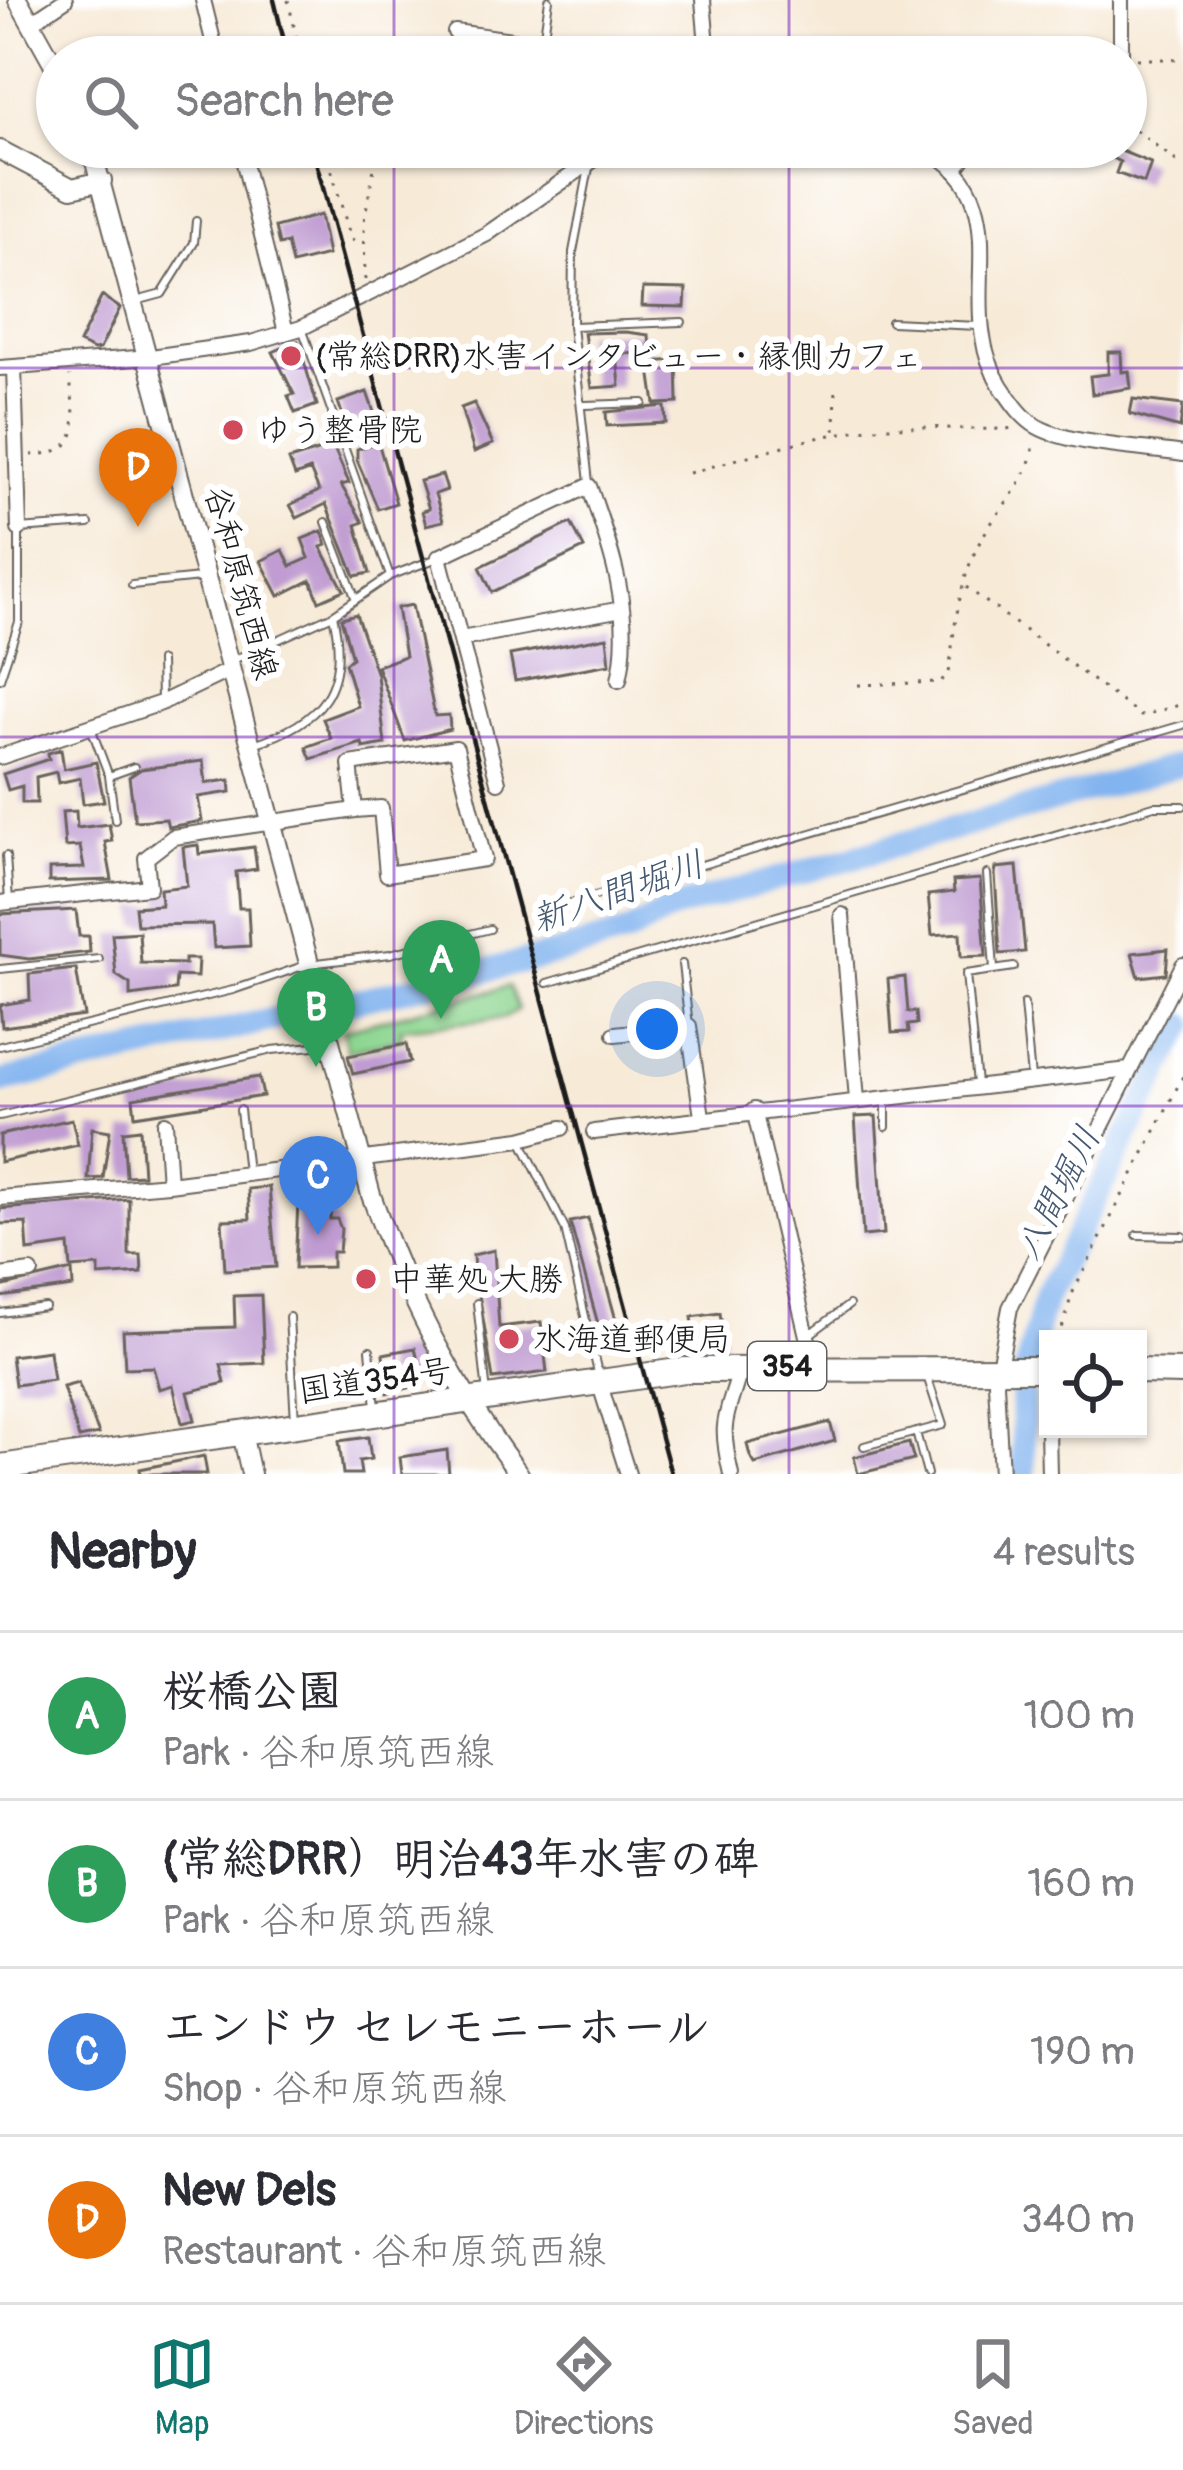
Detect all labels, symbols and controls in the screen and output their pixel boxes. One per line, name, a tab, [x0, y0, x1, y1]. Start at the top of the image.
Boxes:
search box	[36, 36, 1147, 168]
icon: search	[78, 69, 144, 135]
text: Search here	[174, 74, 394, 130]
place label: (常総DRR)水害インタビュー・縁側カフェ	[315, 336, 923, 377]
marker: (常総DRR)水害インタビュー・縁側カフェ	[278, 343, 304, 369]
place label: ゆう整骨院	[257, 410, 422, 451]
marker: ゆう整骨院	[220, 417, 246, 443]
pin: D	[99, 428, 177, 527]
street label: 谷和原筑西線	[196, 482, 286, 684]
water label: 新八間堀川	[526, 841, 710, 943]
pin: A	[402, 920, 480, 1019]
pin: B	[277, 968, 355, 1067]
your location	[627, 999, 687, 1059]
water label: 八間堀川	[1005, 1119, 1111, 1267]
pin: C	[279, 1136, 357, 1235]
place label: 中華処 大勝	[390, 1259, 562, 1300]
marker: 中華処 大勝	[353, 1266, 379, 1292]
place label: 水海道郵便局	[533, 1319, 731, 1360]
marker: 水海道郵便局	[496, 1326, 522, 1352]
map controls	[1039, 1330, 1147, 1438]
button: locate	[1039, 1330, 1147, 1438]
road number: 354	[748, 1342, 826, 1390]
street label: 国道354号	[296, 1350, 454, 1412]
text: Nearby	[48, 1520, 196, 1584]
text: 4 results	[993, 1528, 1135, 1577]
text: 桜橋公園	[162, 1664, 342, 1720]
text: A	[74, 1691, 100, 1740]
text: 100 m	[1023, 1691, 1135, 1740]
text: Park · 谷和原筑西線	[162, 1728, 494, 1777]
text: (常総DRR）明治43年水害の碑	[162, 1832, 759, 1888]
text: B	[76, 1859, 98, 1908]
text: 160 m	[1027, 1859, 1135, 1908]
text: Park · 谷和原筑西線	[162, 1896, 494, 1945]
text: エンドウ セレモニーホール	[162, 2000, 710, 2056]
text: C	[75, 2027, 99, 2076]
text: 190 m	[1030, 2027, 1135, 2076]
text: Shop · 谷和原筑西線	[162, 2064, 506, 2113]
text: New Dels	[162, 2163, 336, 2219]
text: D	[75, 2195, 99, 2244]
text: 340 m	[1021, 2195, 1135, 2244]
text: Restaurant · 谷和原筑西線	[162, 2227, 606, 2276]
tab: Map	[149, 2331, 215, 2444]
tab: Directions	[514, 2331, 654, 2444]
tab: Saved	[952, 2331, 1034, 2444]

